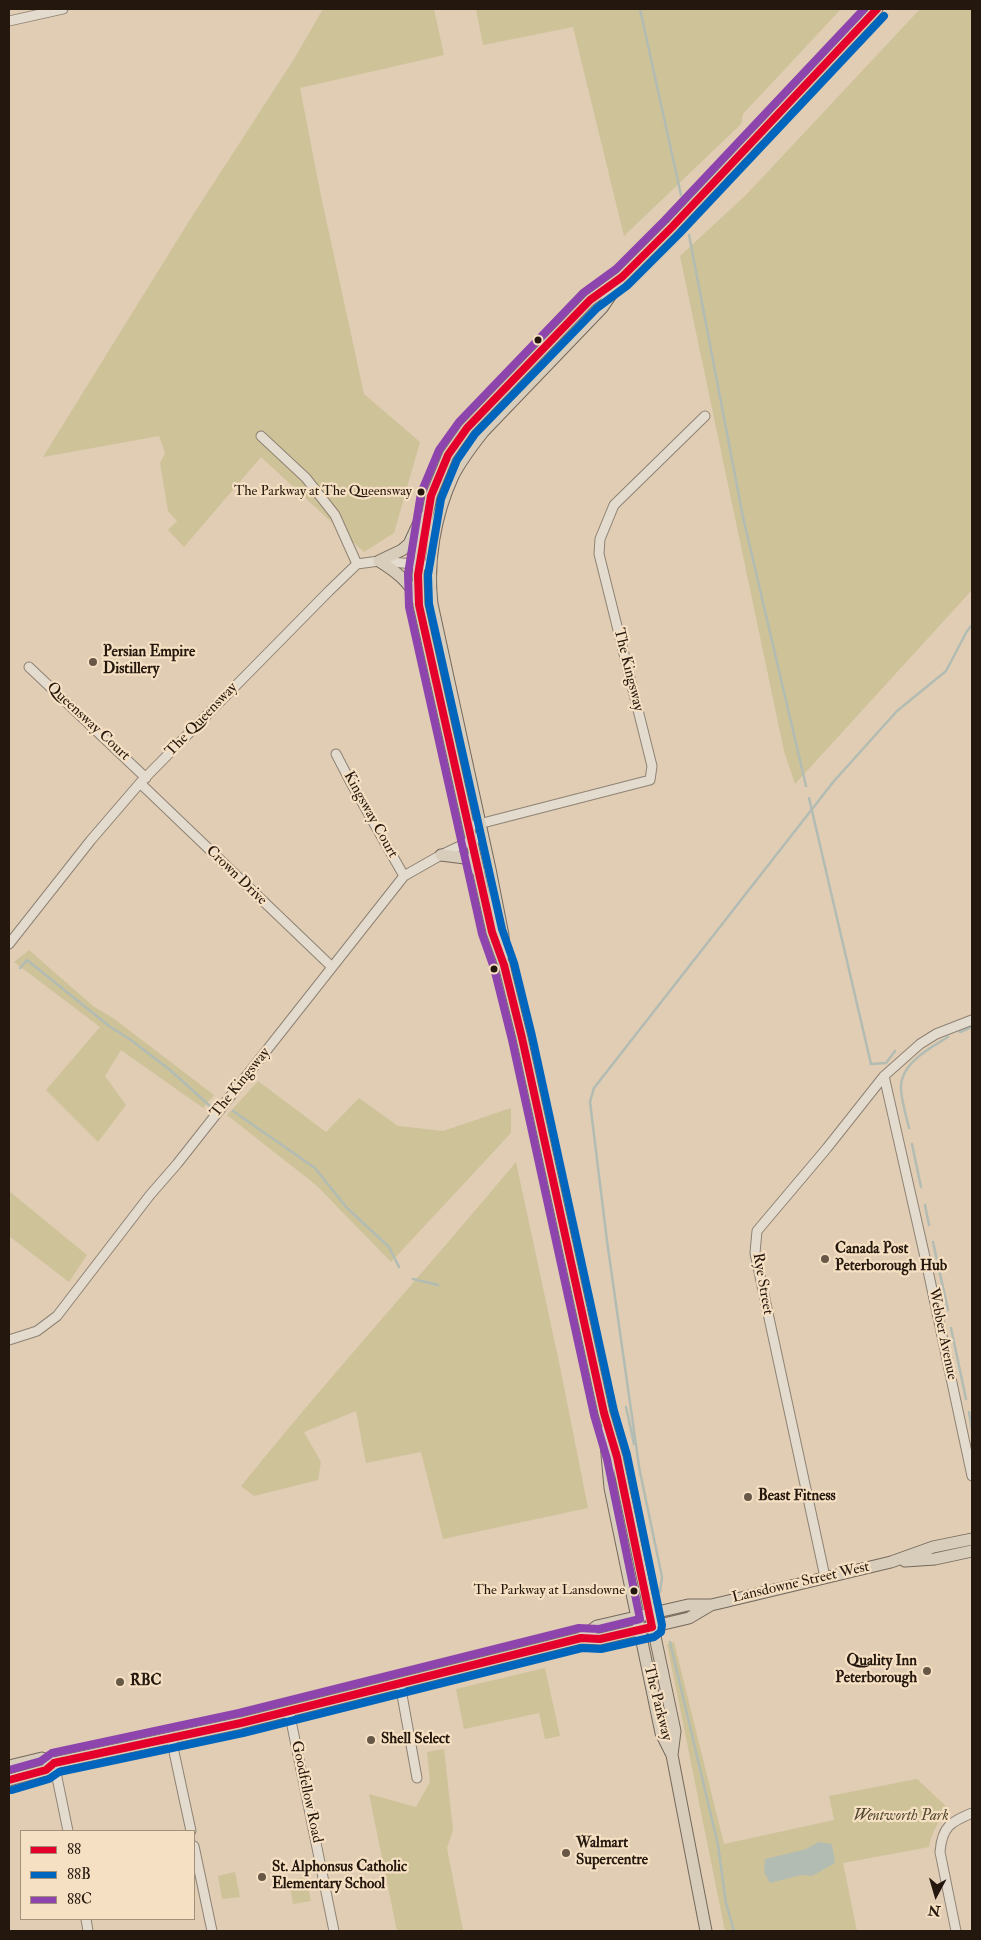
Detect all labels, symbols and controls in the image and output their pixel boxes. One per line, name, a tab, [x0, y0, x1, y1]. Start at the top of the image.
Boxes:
unlabelled marker	[533, 335, 543, 345]
place label: The Parkway at The Queensway	[234, 484, 412, 500]
marker: The Parkway at The Queensway	[416, 487, 426, 497]
street label: The Kingsway	[609, 627, 647, 713]
place label: Persian Empire Distillery	[103, 644, 195, 679]
marker: Persian Empire Distillery	[87, 656, 99, 668]
street label: Queensway Court	[43, 679, 133, 765]
street label: The Queensway	[162, 679, 242, 761]
street label: Kingsway Court	[339, 769, 401, 861]
street label: Crown Drive	[202, 842, 270, 910]
unlabelled marker	[489, 964, 499, 974]
street label: The Kingsway	[207, 1044, 275, 1122]
place label: Canada Post Peterborough Hub	[835, 1241, 947, 1276]
street label: Rye Street	[748, 1252, 776, 1316]
marker: Canada Post Peterborough Hub	[819, 1253, 831, 1265]
street label: Webber Avenue	[923, 1286, 961, 1382]
place label: Beast Fitness	[758, 1488, 836, 1506]
marker: Beast Fitness	[742, 1491, 754, 1503]
street label: Lansdowne Street West	[731, 1558, 871, 1608]
place label: The Parkway at Lansdowne	[473, 1583, 625, 1599]
marker: The Parkway at Lansdowne	[629, 1586, 639, 1596]
place label: Quality Inn Peterborough	[835, 1653, 917, 1688]
street label: The Parkway	[639, 1663, 675, 1743]
marker: Quality Inn Peterborough	[921, 1665, 933, 1677]
place label: RBC	[130, 1673, 162, 1691]
marker: RBC	[114, 1676, 126, 1688]
place label: Shell Select	[381, 1731, 450, 1749]
marker: Shell Select	[365, 1734, 377, 1746]
street label: Goodfellow Road	[286, 1739, 326, 1845]
park label: Wentworth Park	[853, 1808, 949, 1826]
legend	[20, 1830, 195, 1920]
place label: Walmart Supercentre	[576, 1835, 648, 1870]
text: 88	[67, 1840, 81, 1859]
marker: Walmart Supercentre	[560, 1847, 572, 1859]
place label: St. Alphonsus Catholic Elementary School	[272, 1859, 407, 1894]
text: 88B	[67, 1865, 91, 1884]
north arrow	[911, 1870, 961, 1920]
marker: St. Alphonsus Catholic Elementary School	[256, 1871, 268, 1883]
text: 88C	[67, 1890, 92, 1909]
text: N	[927, 1901, 942, 1920]

